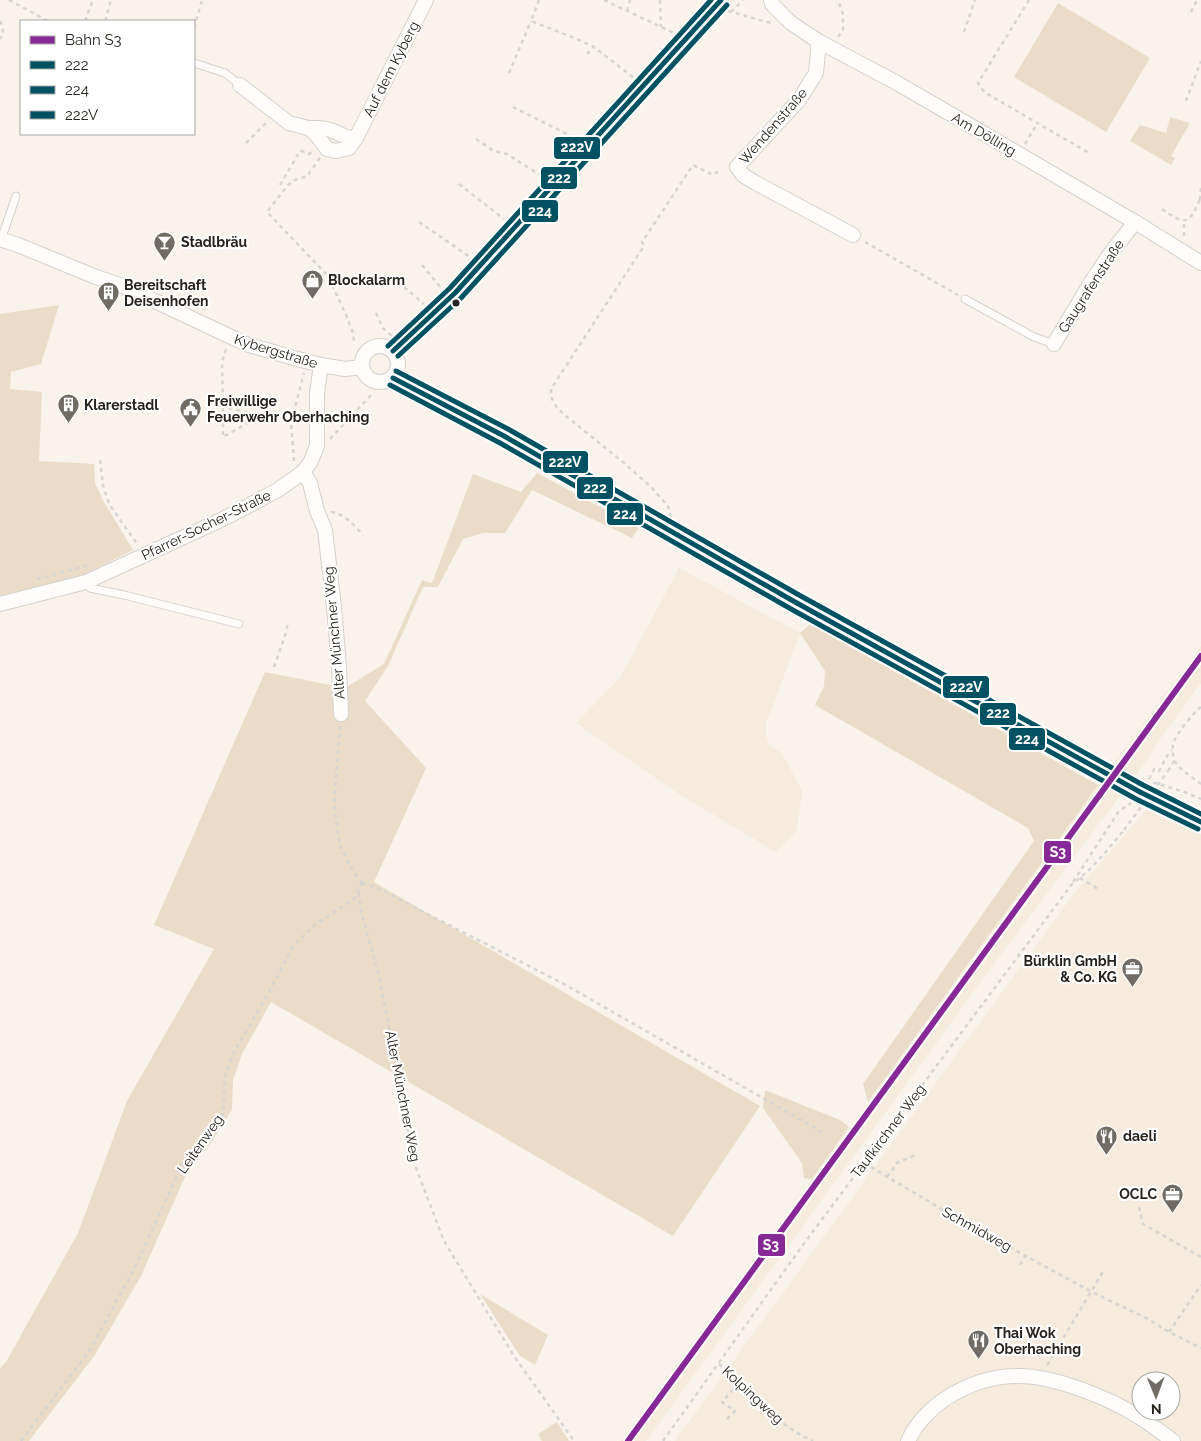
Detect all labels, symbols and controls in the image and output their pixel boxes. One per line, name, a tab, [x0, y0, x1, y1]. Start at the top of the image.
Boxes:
street label: Auf dem Kyberg	[360, 19, 422, 119]
legend	[20, 20, 195, 135]
text: Bahn S3	[65, 31, 122, 49]
text: 222	[65, 56, 89, 74]
text: 224	[65, 81, 89, 99]
street label: Wendenstraße	[736, 85, 810, 167]
text: 222V	[65, 106, 98, 124]
street label: Am Dölling	[949, 109, 1019, 159]
line badge: 222V	[553, 136, 601, 160]
text: 222V	[561, 139, 594, 155]
line badge: 222	[540, 166, 578, 190]
text: 222	[547, 170, 571, 186]
line badge: 224	[521, 199, 559, 223]
text: 224	[528, 203, 552, 219]
bar icon: Stadlbräu	[153, 230, 177, 261]
place label: Stadlbräu	[181, 234, 248, 250]
street label: Gaugrafenstraße	[1055, 236, 1127, 336]
shop icon: Blockalarm	[300, 268, 324, 299]
place label: Blockalarm	[328, 272, 405, 288]
place label: Bereitschaft Deisenhofen	[124, 277, 209, 309]
building icon: Bereitschaft Deisenhofen	[96, 281, 120, 312]
unlabelled marker	[451, 298, 461, 308]
street label: Kybergstraße	[232, 331, 320, 371]
building icon: Klarerstadl	[56, 393, 80, 424]
place label: Freiwillige Feuerwehr Oberhaching	[207, 393, 369, 425]
place label: Klarerstadl	[84, 397, 159, 413]
public building icon: Freiwillige Feuerwehr Oberhaching	[179, 397, 203, 428]
line badge: 222V	[542, 450, 589, 474]
text: 222V	[549, 454, 582, 470]
line badge: 222	[576, 476, 614, 500]
text: 222	[583, 480, 607, 496]
street label: Pfarrer-Socher-Straße	[139, 487, 273, 563]
line badge: 224	[606, 502, 644, 526]
text: 224	[613, 506, 637, 522]
street label: Alter Münchner Weg	[320, 566, 348, 700]
line badge: 222V	[942, 675, 990, 699]
text: 222V	[950, 679, 983, 695]
line badge: 222	[979, 702, 1017, 726]
text: 222	[986, 705, 1010, 721]
line badge: 224	[1008, 727, 1046, 751]
text: 224	[1015, 731, 1039, 747]
line badge: S3	[1043, 840, 1072, 864]
text: S3	[1050, 844, 1066, 860]
place label: Bürklin GmbH & Co. KG	[1023, 953, 1117, 985]
office icon: Bürklin GmbH & Co. KG	[1121, 957, 1145, 988]
street label: Alter Münchner Weg	[382, 1029, 424, 1163]
street label: Taufkirchner Weg	[848, 1081, 928, 1181]
street label: Leitenweg	[174, 1112, 226, 1176]
restaurant icon: daeli	[1095, 1124, 1119, 1155]
place label: daeli	[1123, 1128, 1156, 1144]
office icon: OCLC	[1161, 1182, 1185, 1213]
place label: OCLC	[1119, 1186, 1157, 1202]
street label: Schmidweg	[939, 1203, 1015, 1255]
line badge: S3	[757, 1233, 786, 1257]
text: S3	[763, 1237, 779, 1253]
place label: Thai Wok Oberhaching	[994, 1325, 1081, 1357]
restaurant icon: Thai Wok Oberhaching	[966, 1329, 990, 1360]
street label: Kolpingweg	[719, 1363, 787, 1427]
north arrow	[1131, 1371, 1181, 1421]
text: N	[1151, 1401, 1162, 1417]

